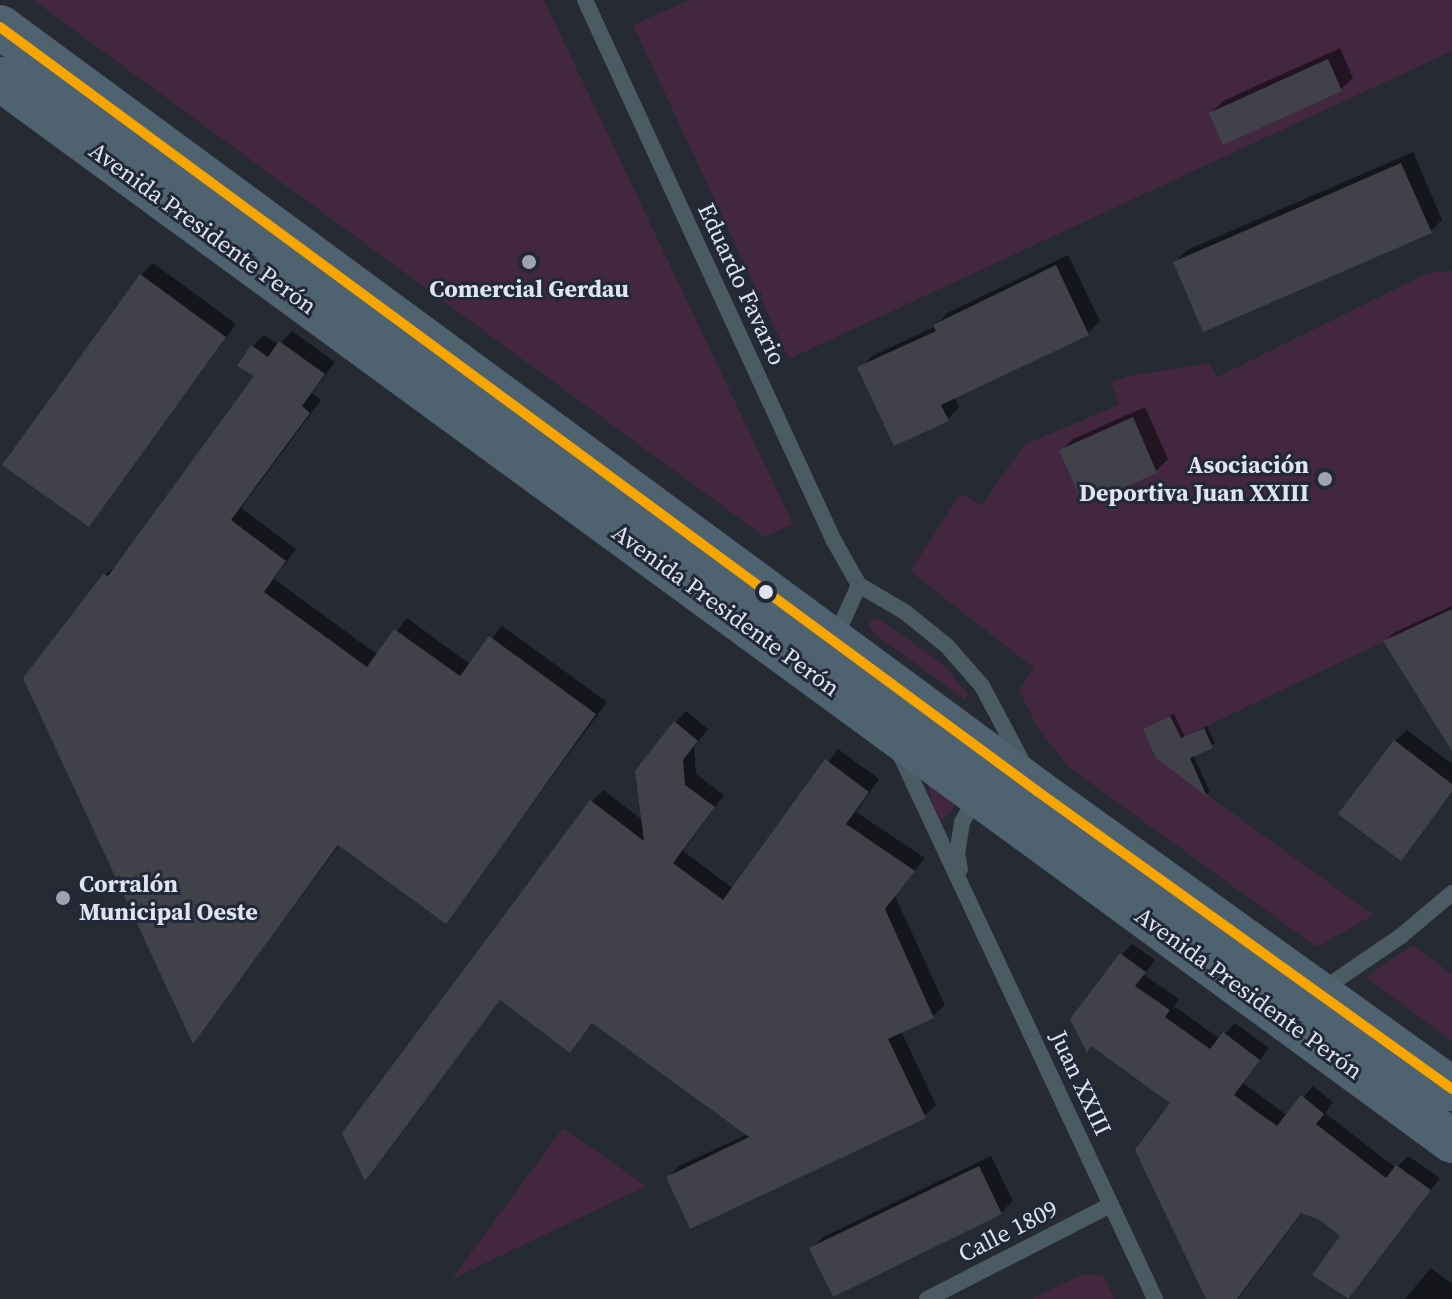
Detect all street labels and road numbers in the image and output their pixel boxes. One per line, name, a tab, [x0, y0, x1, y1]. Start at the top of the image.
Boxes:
street label: Avenida Presidente Perón	[84, 136, 322, 320]
street label: Eduardo Favario	[692, 199, 792, 369]
street label: Avenida Presidente Perón	[607, 518, 845, 702]
street label: Avenida Presidente Perón	[1130, 901, 1368, 1085]
street label: Juan XXIII	[1044, 1026, 1118, 1140]
street label: Calle 1809	[954, 1194, 1062, 1268]

